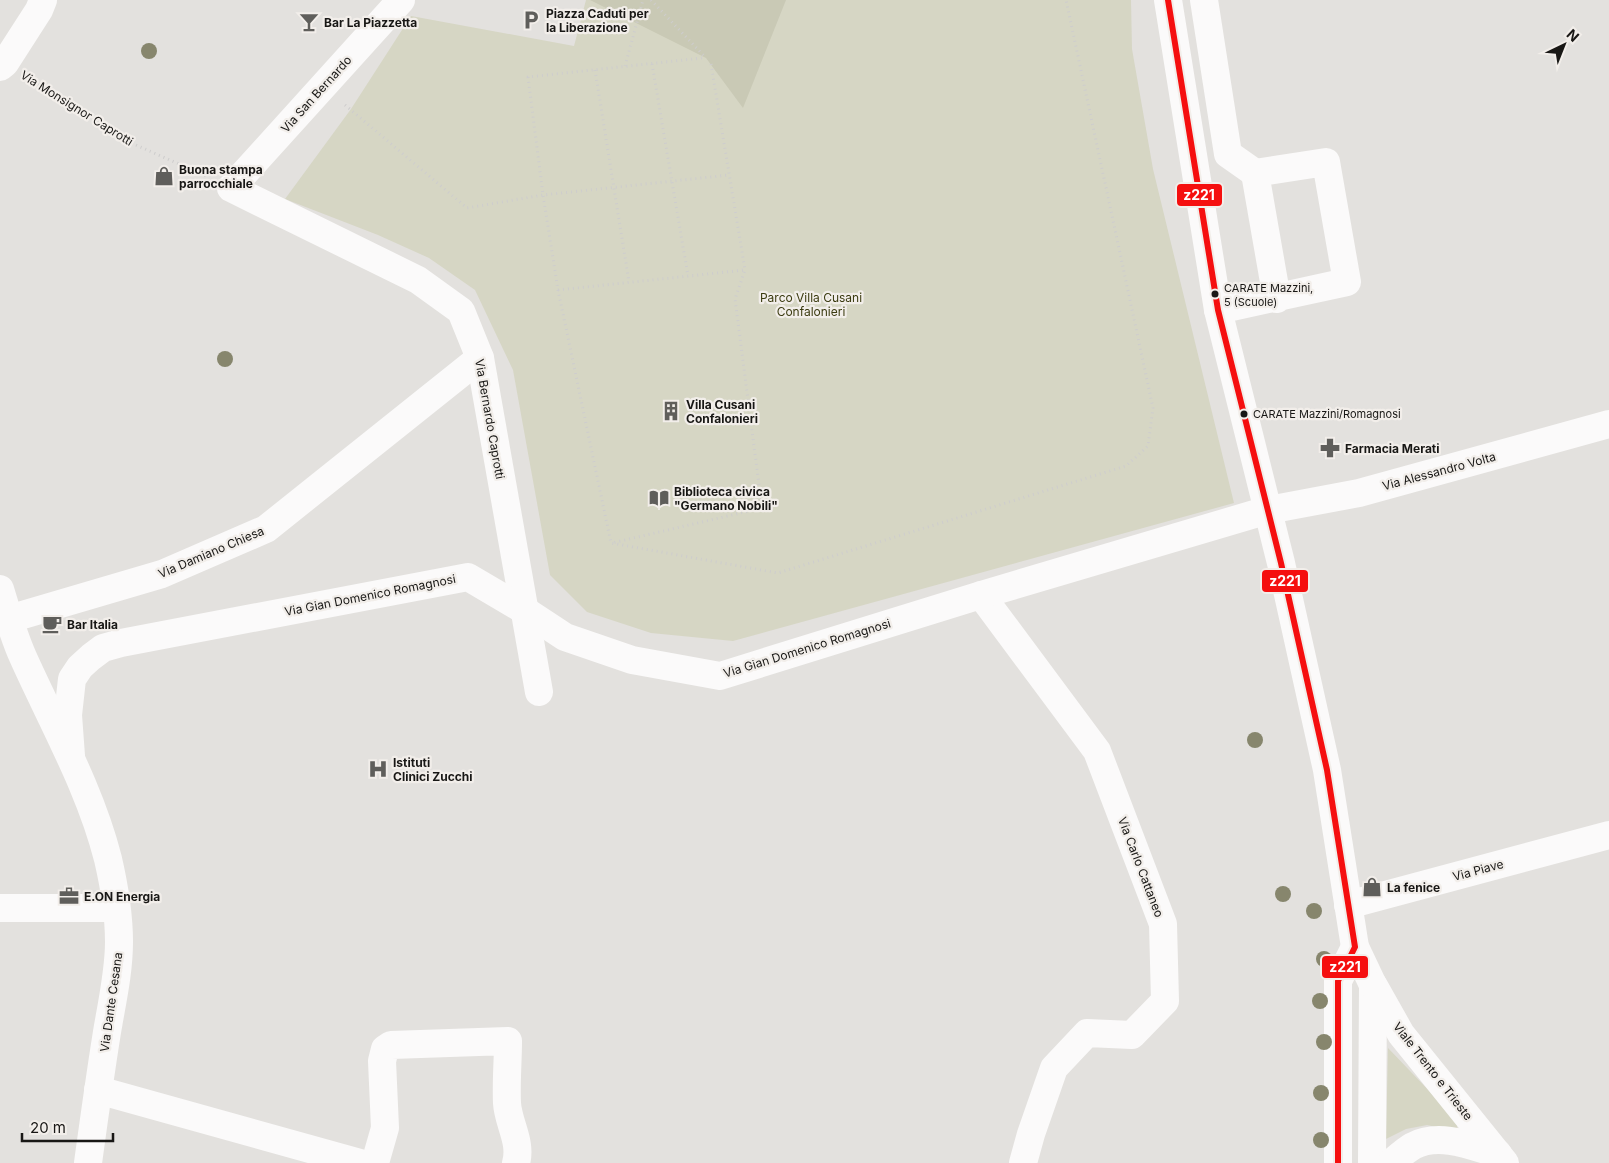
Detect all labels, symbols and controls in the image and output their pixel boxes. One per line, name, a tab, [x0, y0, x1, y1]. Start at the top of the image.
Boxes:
place label: Piazza Caduti per la Liberazione	[546, 6, 649, 35]
parking icon: Piazza Caduti per la Liberazione	[520, 9, 542, 31]
bar icon: Bar La Piazzetta	[298, 11, 320, 33]
place label: Bar La Piazzetta	[324, 15, 417, 30]
north arrow	[1539, 20, 1589, 70]
text: N	[1564, 25, 1583, 45]
street label: Via San Bernardo	[277, 52, 355, 136]
street label: Via Monsignor Caprotti	[18, 67, 136, 149]
place label: Buona stampa parrocchiale	[179, 162, 263, 191]
shop icon: Buona stampa parrocchiale	[153, 165, 175, 187]
line badge: z221	[1176, 183, 1223, 207]
text: z221	[1183, 186, 1215, 203]
place label: CARATE Mazzini, 5 (Scuole)	[1224, 281, 1313, 309]
marker: CARATE Mazzini, 5 (Scuole)	[1210, 289, 1220, 299]
park label: Parco Villa Cusani Confalonieri	[760, 290, 862, 319]
street label: Via Bernardo Caprotti	[472, 358, 508, 480]
place label: Villa Cusani Confalonieri	[686, 397, 758, 426]
building icon: Villa Cusani Confalonieri	[660, 400, 682, 422]
place label: CARATE Mazzini/Romagnosi	[1253, 407, 1401, 421]
marker: CARATE Mazzini/Romagnosi	[1239, 409, 1249, 419]
pharmacy icon: Farmacia Merati	[1319, 437, 1341, 459]
place label: Farmacia Merati	[1345, 441, 1440, 456]
street label: Via Alessandro Volta	[1381, 449, 1497, 493]
place label: Biblioteca civica "Germano Nobili"	[674, 484, 778, 513]
library icon: Biblioteca civica "Germano Nobili"	[648, 487, 670, 509]
street label: Via Damiano Chiesa	[156, 523, 266, 581]
line badge: z221	[1261, 569, 1309, 593]
street label: Via Gian Domenico Romagnosi	[283, 571, 457, 619]
text: z221	[1269, 572, 1301, 589]
cafe icon: Bar Italia	[41, 613, 63, 635]
street label: Via Gian Domenico Romagnosi	[722, 615, 892, 681]
place label: Bar Italia	[67, 617, 118, 632]
place label: Istituti Clinici Zucchi	[393, 755, 473, 784]
hospital icon: Istituti Clinici Zucchi	[367, 758, 389, 780]
street label: Via Carlo Cattaneo	[1115, 815, 1167, 919]
street label: Via Piave	[1451, 856, 1505, 884]
shop icon: La fenice	[1361, 876, 1383, 898]
place label: La fenice	[1387, 880, 1440, 895]
office icon: E.ON Energia	[58, 885, 80, 907]
place label: E.ON Energia	[84, 889, 160, 904]
street label: Via Dante Cesana	[97, 951, 125, 1053]
line badge: z221	[1321, 955, 1369, 979]
text: z221	[1329, 958, 1361, 975]
street label: Viale Trento e Trieste	[1390, 1019, 1476, 1123]
scale bar	[22, 1110, 114, 1142]
text: 20 m	[30, 1118, 66, 1137]

